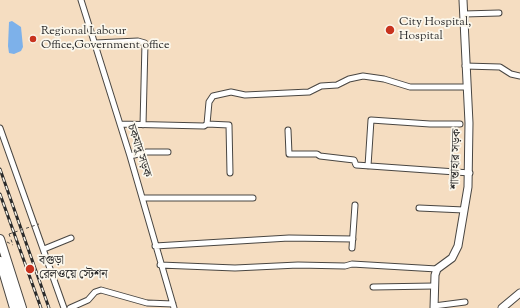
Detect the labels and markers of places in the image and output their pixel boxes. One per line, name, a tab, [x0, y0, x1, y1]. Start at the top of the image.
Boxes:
place label: City Hospital, Hospital	[399, 16, 471, 44]
marker: City Hospital, Hospital	[384, 24, 396, 36]
place label: Regional Labour Office,Government office	[41, 25, 170, 53]
marker: Regional Labour Office,Government office	[28, 34, 38, 44]
place label: বগুড়া রেলওয়ে স্টেশন	[39, 255, 108, 283]
marker: বগুড়া রেলওয়ে স্টেশন	[24, 263, 36, 275]

